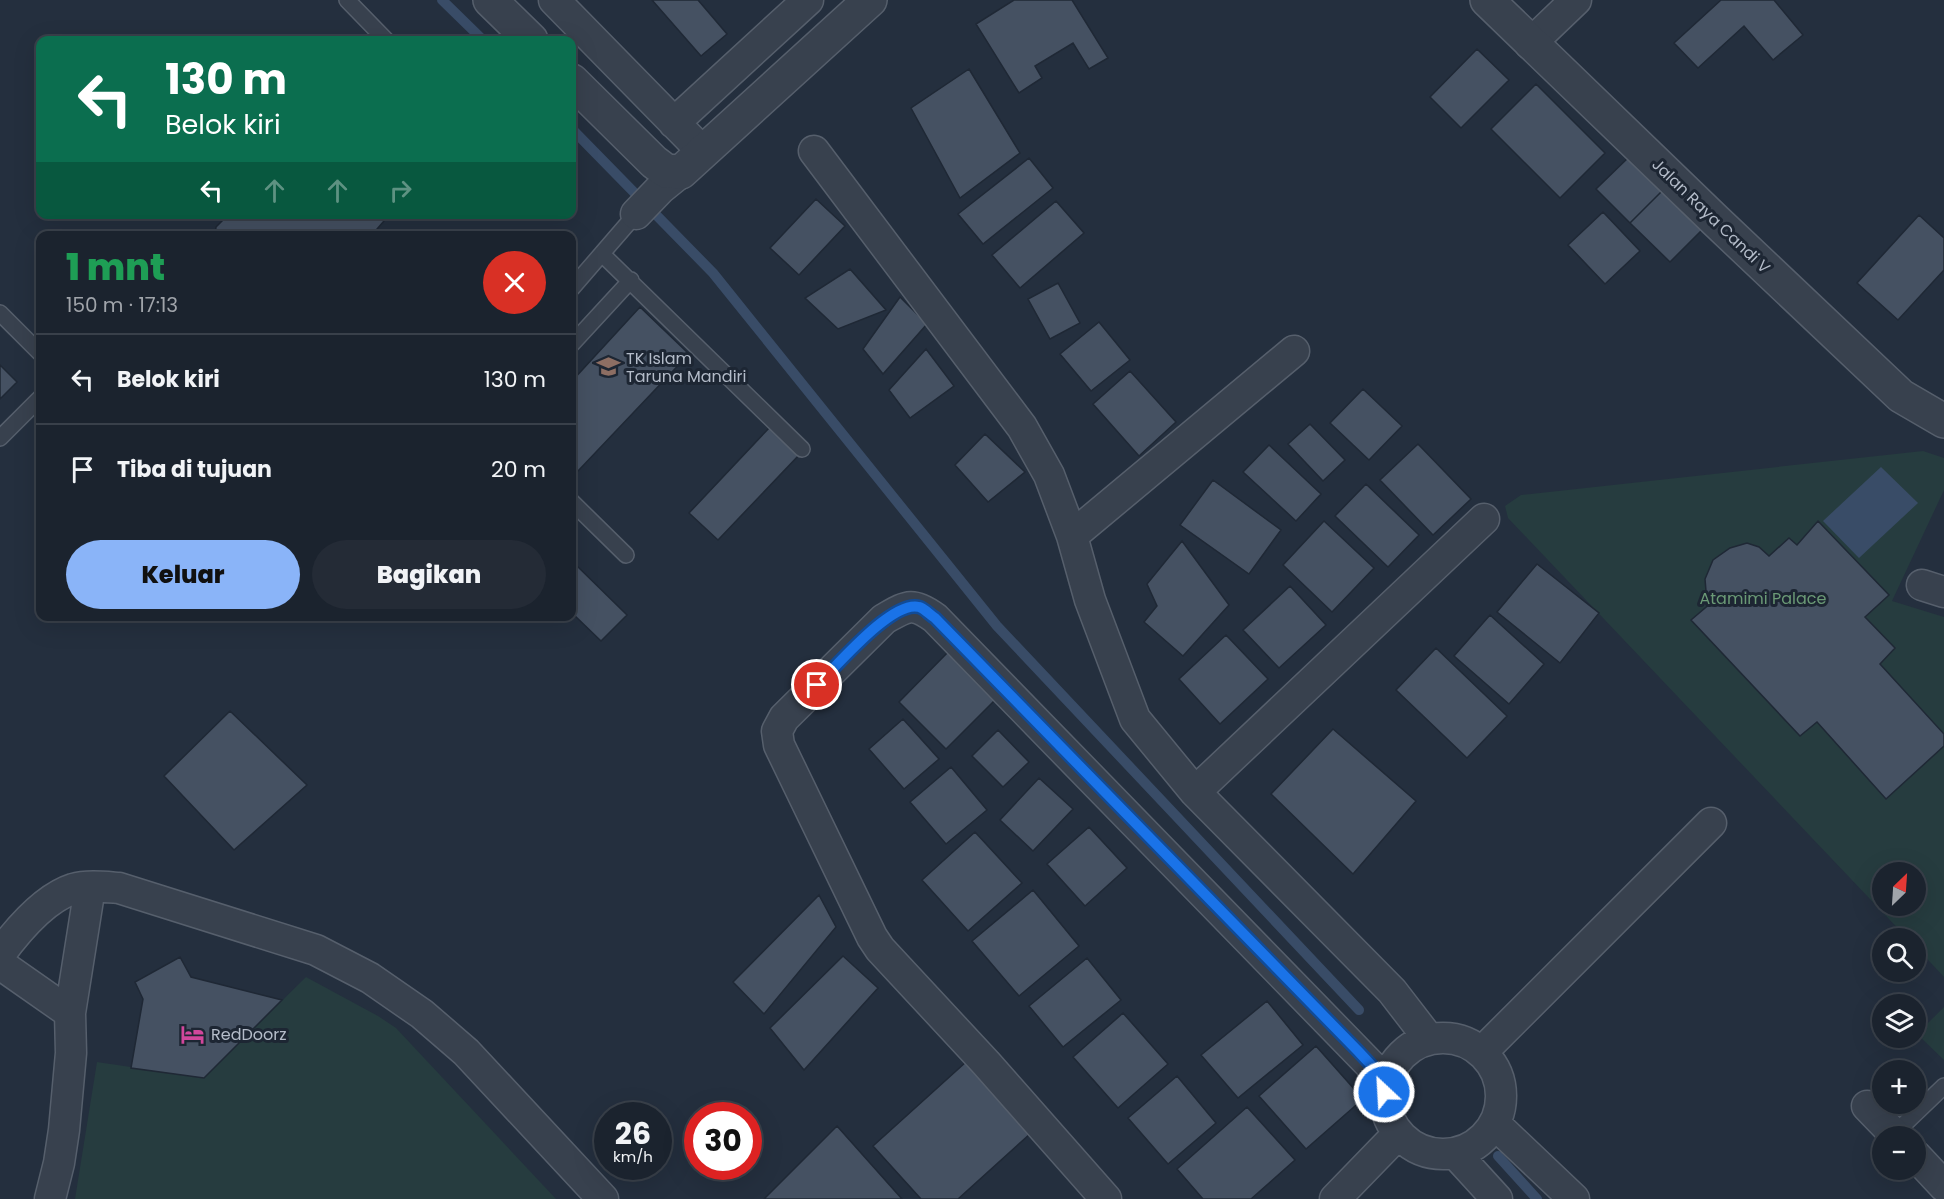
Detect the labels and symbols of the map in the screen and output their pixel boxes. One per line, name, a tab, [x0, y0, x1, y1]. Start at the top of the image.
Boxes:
street label: Jalan Raya Candi V	[1647, 153, 1775, 279]
place label: TK Islam Taruna Mandiri	[626, 347, 747, 388]
school or university icon: TK Islam Taruna Mandiri	[595, 354, 621, 380]
park label: Atamimi Palace	[1700, 587, 1827, 610]
pin	[791, 659, 842, 710]
north arrow	[1872, 862, 1926, 916]
hotel icon: RedDoorz	[180, 1021, 206, 1047]
place label: RedDoorz	[211, 1023, 287, 1046]
position arrow	[1352, 1060, 1416, 1124]
speed limit sign: 30	[684, 1102, 762, 1180]

